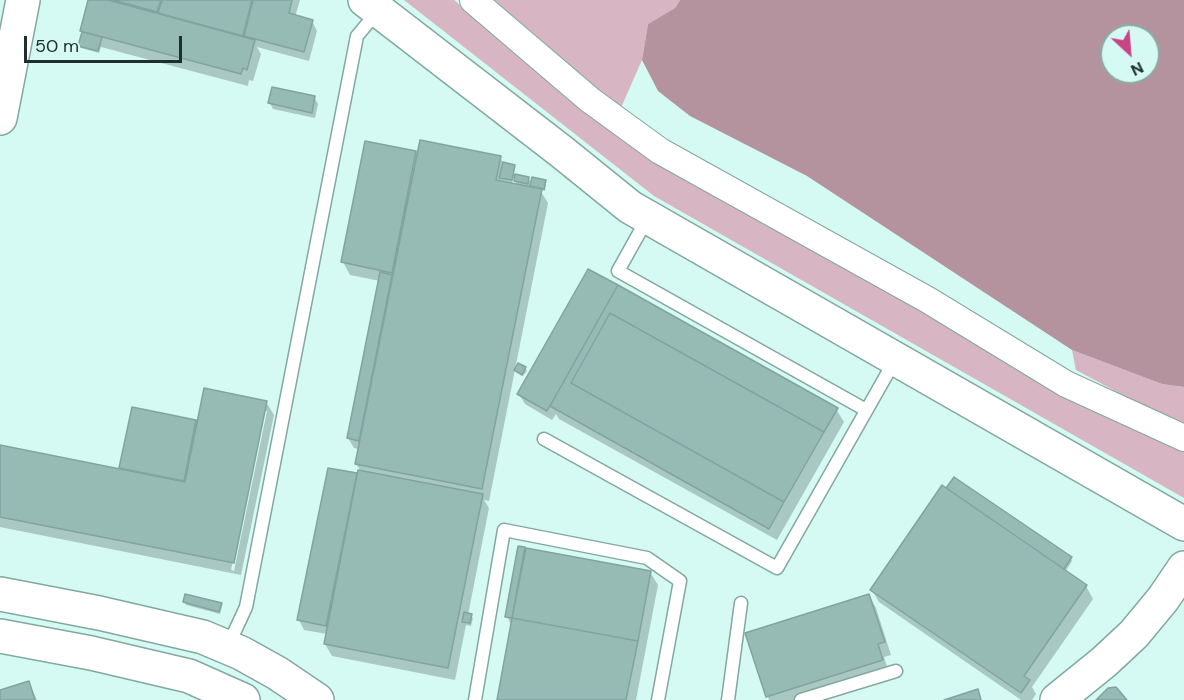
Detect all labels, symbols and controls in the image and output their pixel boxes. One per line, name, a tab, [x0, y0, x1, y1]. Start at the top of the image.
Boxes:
scale bar	[27, 24, 184, 62]
north arrow	[1100, 24, 1160, 84]
text: 50 m	[35, 34, 79, 58]
text: N	[1127, 57, 1147, 81]

